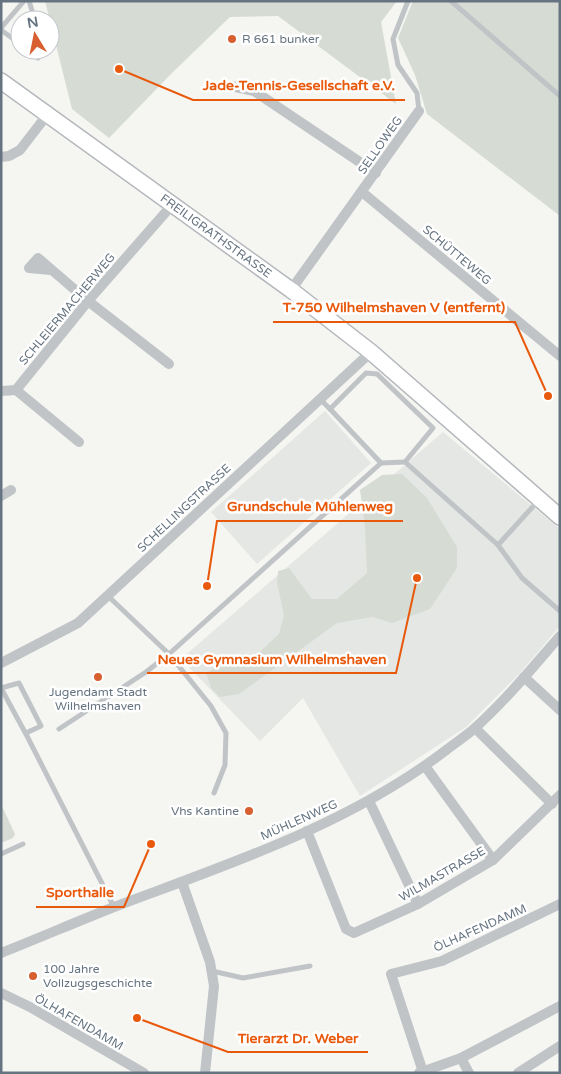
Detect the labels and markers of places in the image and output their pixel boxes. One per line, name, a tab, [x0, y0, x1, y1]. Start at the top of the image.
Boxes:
place label: R 661 bunker	[242, 32, 320, 46]
marker: R 661 bunker	[226, 33, 238, 45]
callout: Jade-Tennis-Gesellschaft e.V.	[193, 71, 405, 100]
callout: T-750 Wilhelmshaven V (entfernt)	[273, 293, 515, 322]
callout: Grundschule Mühlenweg	[217, 492, 403, 521]
callout: Neues Gymnasium Wilhelmshaven	[147, 644, 396, 673]
marker: Jugendamt Stadt Wilhelmshaven	[92, 671, 104, 683]
place label: Jugendamt Stadt Wilhelmshaven	[49, 685, 147, 713]
place label: Vhs Kantine	[171, 804, 239, 818]
marker: Vhs Kantine	[243, 805, 255, 817]
callout: Sporthalle	[36, 878, 124, 907]
place label: 100 Jahre Vollzugsgeschichte	[43, 962, 152, 990]
marker: 100 Jahre Vollzugsgeschichte	[27, 970, 39, 982]
callout: Tierarzt Dr. Weber	[228, 1023, 368, 1052]

